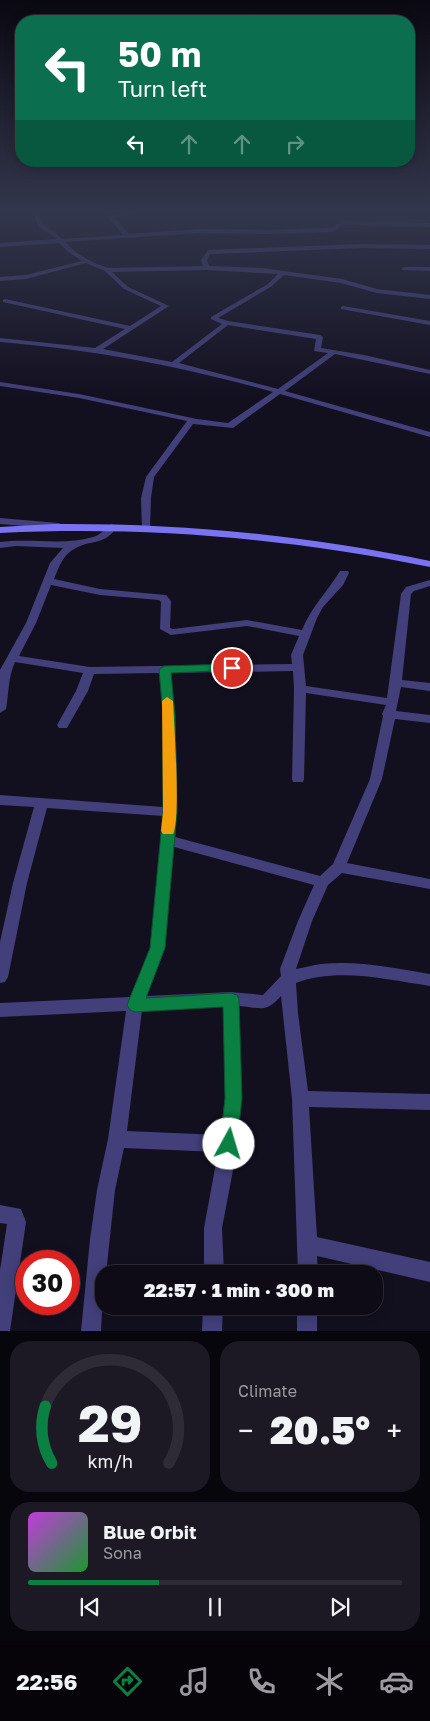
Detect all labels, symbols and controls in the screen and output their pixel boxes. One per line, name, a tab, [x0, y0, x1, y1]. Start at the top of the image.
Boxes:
text: 50 m	[118, 33, 201, 75]
icon: left	[35, 35, 100, 100]
text: Turn left	[118, 75, 207, 102]
icon: left	[122, 130, 150, 158]
icon: ahead	[175, 130, 203, 158]
icon: ahead	[228, 130, 256, 158]
icon: right	[281, 130, 309, 158]
pin	[211, 647, 253, 689]
icon: arrive	[218, 654, 246, 682]
position arrow	[202, 1117, 254, 1169]
speed limit sign: 30	[15, 1250, 80, 1315]
text: 22:57 · 1 min · 300 m	[144, 1278, 334, 1301]
text: Climate	[238, 1381, 297, 1401]
text: 29	[78, 1391, 142, 1453]
text: 20.5°	[270, 1407, 370, 1452]
text: −	[238, 1414, 253, 1447]
text: +	[387, 1414, 402, 1447]
text: km/h	[87, 1450, 133, 1472]
text: Blue Orbit	[103, 1520, 197, 1543]
text: Sona	[103, 1543, 142, 1563]
icon: previous	[76, 1593, 104, 1621]
icon: pause	[201, 1593, 229, 1621]
icon: next	[326, 1593, 354, 1621]
icon: directions	[110, 1664, 145, 1699]
icon: music	[177, 1664, 212, 1699]
icon: phone	[244, 1664, 279, 1699]
icon: climate	[312, 1664, 347, 1699]
icon: car	[379, 1664, 414, 1699]
text: 22:56	[16, 1668, 77, 1695]

